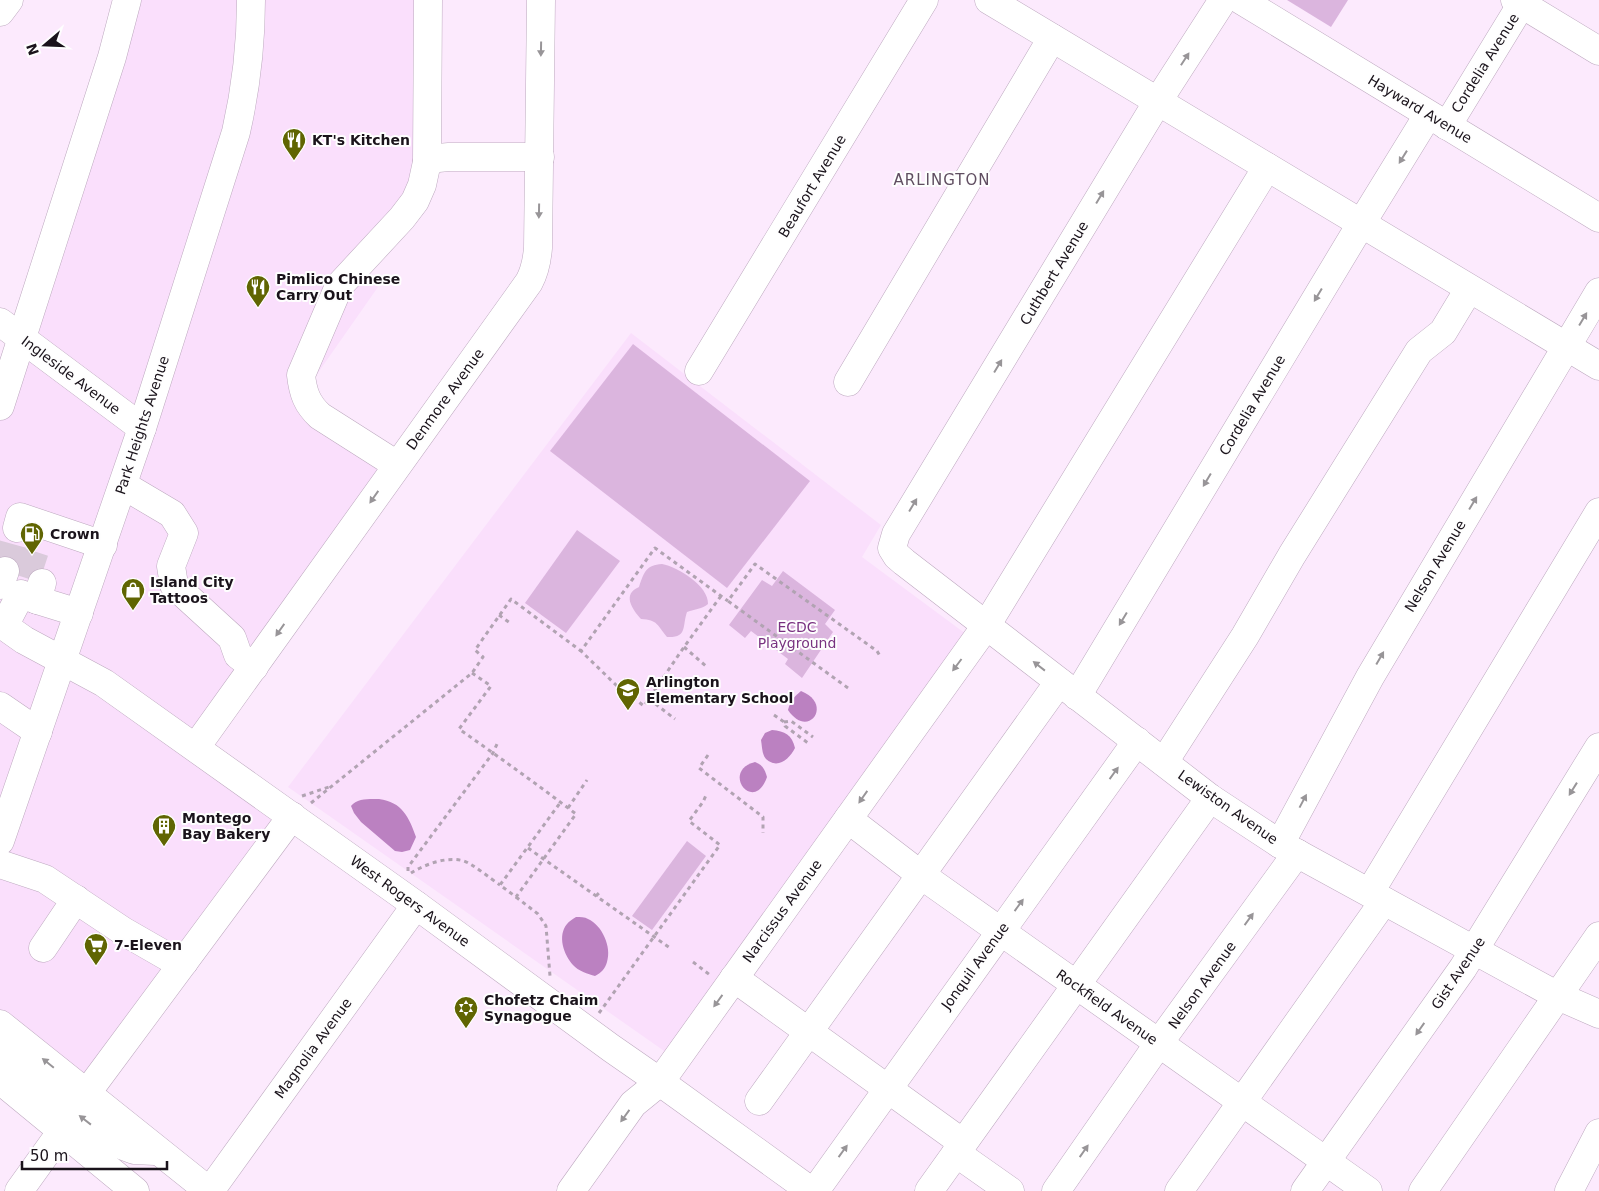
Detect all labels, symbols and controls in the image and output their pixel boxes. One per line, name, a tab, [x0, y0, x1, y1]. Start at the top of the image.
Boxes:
street label: Cordelia Avenue	[1448, 10, 1522, 116]
north arrow	[20, 20, 70, 70]
text: N	[23, 41, 42, 57]
one-way arrow	[537, 41, 545, 57]
one-way arrow	[1181, 52, 1190, 65]
street label: Hayward Avenue	[1365, 72, 1475, 146]
restaurant icon: KT's Kitchen	[281, 127, 307, 161]
place label: KT's Kitchen	[312, 132, 410, 148]
street label: Beaufort Avenue	[775, 132, 849, 240]
one-way arrow	[1398, 150, 1407, 163]
district label: ARLINGTON	[894, 171, 990, 189]
one-way arrow	[1096, 191, 1105, 204]
one-way arrow	[535, 203, 543, 219]
street label: Cuthbert Avenue	[1017, 218, 1091, 328]
place label: Pimlico Chinese Carry Out	[276, 271, 400, 303]
restaurant icon: Pimlico Chinese Carry Out	[245, 274, 271, 308]
one-way arrow	[1313, 289, 1323, 302]
one-way arrow	[1579, 312, 1588, 325]
street label: Ingleside Avenue	[18, 333, 124, 417]
street label: Denmore Avenue	[403, 345, 487, 453]
street label: Cordelia Avenue	[1216, 352, 1288, 458]
street label: Park Heights Avenue	[112, 354, 172, 496]
one-way arrow	[993, 359, 1002, 372]
one-way arrow	[1203, 473, 1212, 486]
one-way arrow	[369, 490, 379, 504]
one-way arrow	[1468, 497, 1477, 510]
one-way arrow	[909, 498, 918, 511]
street label: Nelson Avenue	[1401, 517, 1469, 615]
fuel station icon: Crown	[19, 521, 45, 555]
place label: Crown	[50, 526, 100, 542]
place label: Island City Tattoos	[150, 574, 234, 606]
shop icon: Island City Tattoos	[120, 577, 146, 611]
one-way arrow	[1119, 612, 1128, 625]
park label: ECDC Playground	[758, 619, 836, 651]
one-way arrow	[275, 623, 285, 637]
one-way arrow	[1376, 651, 1385, 664]
one-way arrow	[952, 658, 963, 671]
one-way arrow	[1032, 660, 1045, 671]
place label: Arlington Elementary School	[646, 674, 793, 706]
school or university icon: Arlington Elementary School	[615, 677, 641, 711]
one-way arrow	[1108, 767, 1119, 780]
street label: Lewiston Avenue	[1175, 767, 1281, 847]
one-way arrow	[1569, 782, 1578, 795]
one-way arrow	[858, 790, 868, 804]
one-way arrow	[1299, 793, 1307, 808]
place label: Montego Bay Bakery	[182, 810, 270, 842]
building icon: Montego Bay Bakery	[151, 813, 177, 847]
street label: West Rogers Avenue	[347, 852, 473, 950]
street label: Narcissus Avenue	[739, 856, 825, 966]
one-way arrow	[1014, 898, 1024, 912]
one-way arrow	[1244, 912, 1254, 926]
street label: Jonquil Avenue	[937, 919, 1012, 1013]
supermarket icon: 7-Eleven	[83, 932, 109, 966]
street label: Gist Avenue	[1428, 934, 1488, 1012]
place label: 7-Eleven	[114, 937, 182, 953]
street label: Nelson Avenue	[1165, 938, 1239, 1032]
street label: Rockfield Avenue	[1053, 966, 1161, 1048]
place label: Chofetz Chaim Synagogue	[484, 992, 598, 1024]
one-way arrow	[713, 994, 723, 1007]
street label: Magnolia Avenue	[271, 995, 355, 1101]
synagogue icon: Chofetz Chaim Synagogue	[453, 995, 479, 1029]
one-way arrow	[1415, 1022, 1425, 1036]
one-way arrow	[42, 1057, 55, 1068]
one-way arrow	[620, 1109, 630, 1123]
one-way arrow	[79, 1114, 92, 1125]
scale bar	[22, 1138, 168, 1170]
one-way arrow	[838, 1144, 848, 1158]
one-way arrow	[1079, 1144, 1089, 1158]
text: 50 m	[30, 1147, 68, 1165]

